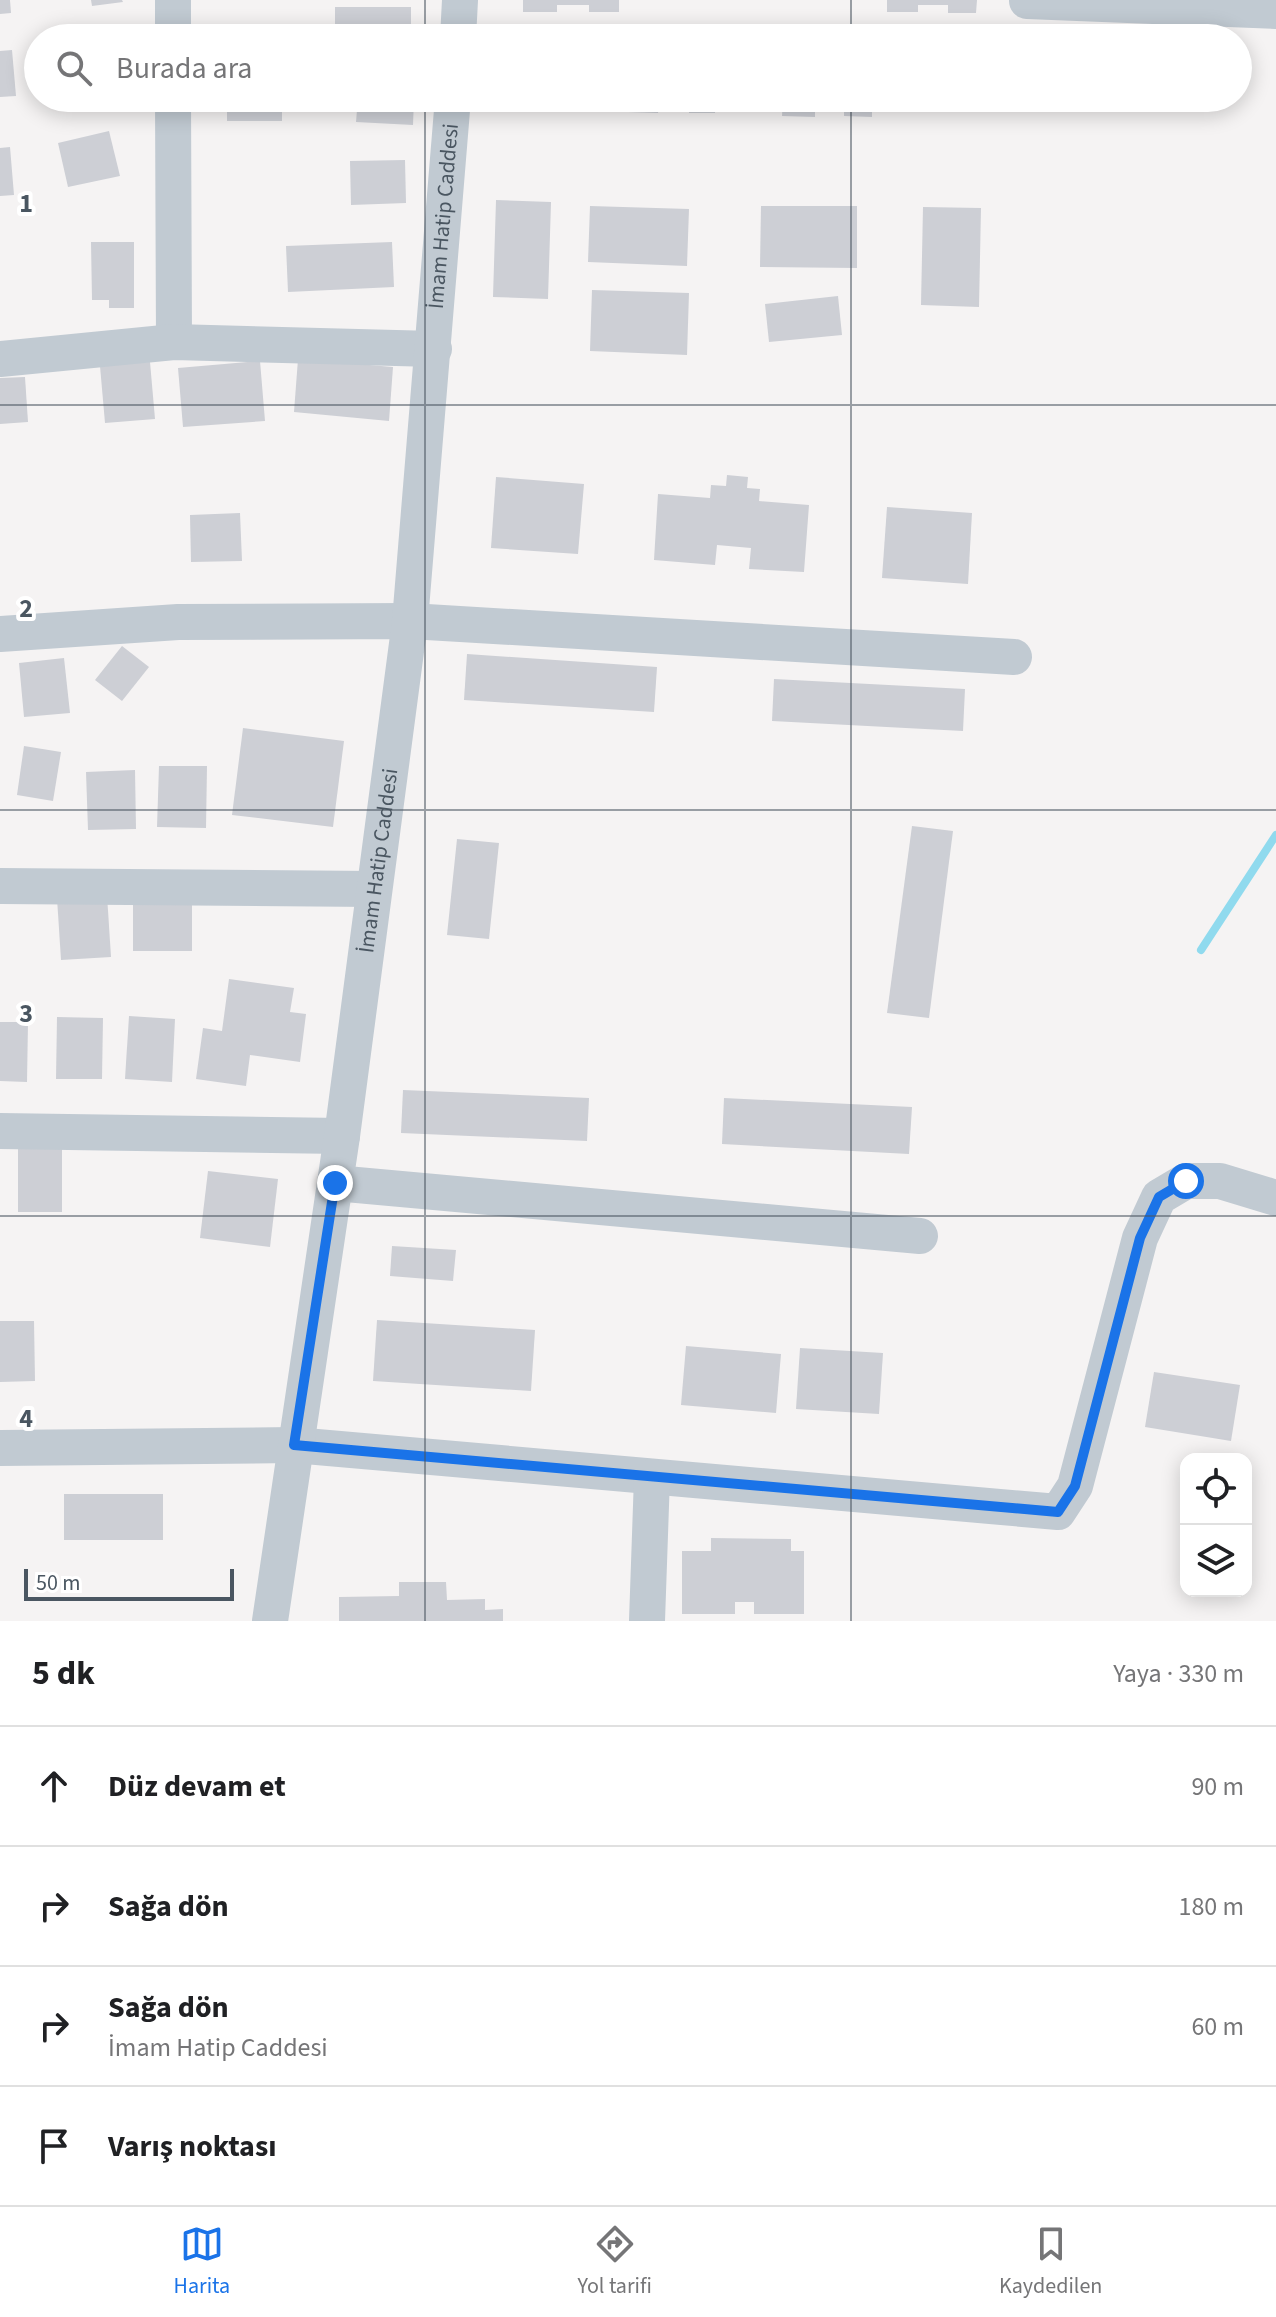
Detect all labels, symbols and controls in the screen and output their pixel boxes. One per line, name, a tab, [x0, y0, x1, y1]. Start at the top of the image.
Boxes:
search box	[24, 24, 1252, 112]
icon: search	[52, 46, 96, 90]
text: Burada ara	[116, 47, 253, 90]
street label: İmam Hatip Caddesi	[420, 122, 467, 310]
text: 1	[19, 185, 33, 222]
text: 2	[19, 590, 33, 627]
street label: İmam Hatip Caddesi	[350, 766, 406, 955]
text: 3	[19, 995, 33, 1032]
route start	[1168, 1163, 1204, 1199]
route end	[317, 1165, 353, 1201]
text: 4	[19, 1400, 33, 1437]
map controls	[1180, 1453, 1252, 1597]
button: locate	[1180, 1453, 1252, 1525]
button: layers	[1180, 1525, 1252, 1597]
scale bar	[24, 1565, 234, 1601]
text: 50 m	[36, 1567, 81, 1599]
text: 5 dk	[32, 1649, 95, 1698]
text: Yaya · 330 m	[1113, 1655, 1244, 1692]
icon: ahead	[32, 1764, 76, 1808]
text: Düz devam et	[108, 1765, 286, 1808]
text: 90 m	[1191, 1768, 1244, 1805]
icon: right	[32, 1884, 76, 1928]
text: Sağa dön	[108, 1885, 229, 1928]
text: 180 m	[1178, 1888, 1244, 1925]
text: Sağa dön	[108, 1986, 229, 2029]
icon: right	[32, 2004, 76, 2048]
text: 60 m	[1191, 2008, 1244, 2045]
text: İmam Hatip Caddesi	[108, 2029, 328, 2066]
icon: arrive	[32, 2124, 76, 2168]
text: Varış noktası	[108, 2125, 276, 2168]
tab: Harita	[174, 2222, 230, 2302]
tab: Yol tarifi	[577, 2222, 652, 2302]
tab: Kaydedilen	[999, 2222, 1102, 2302]

